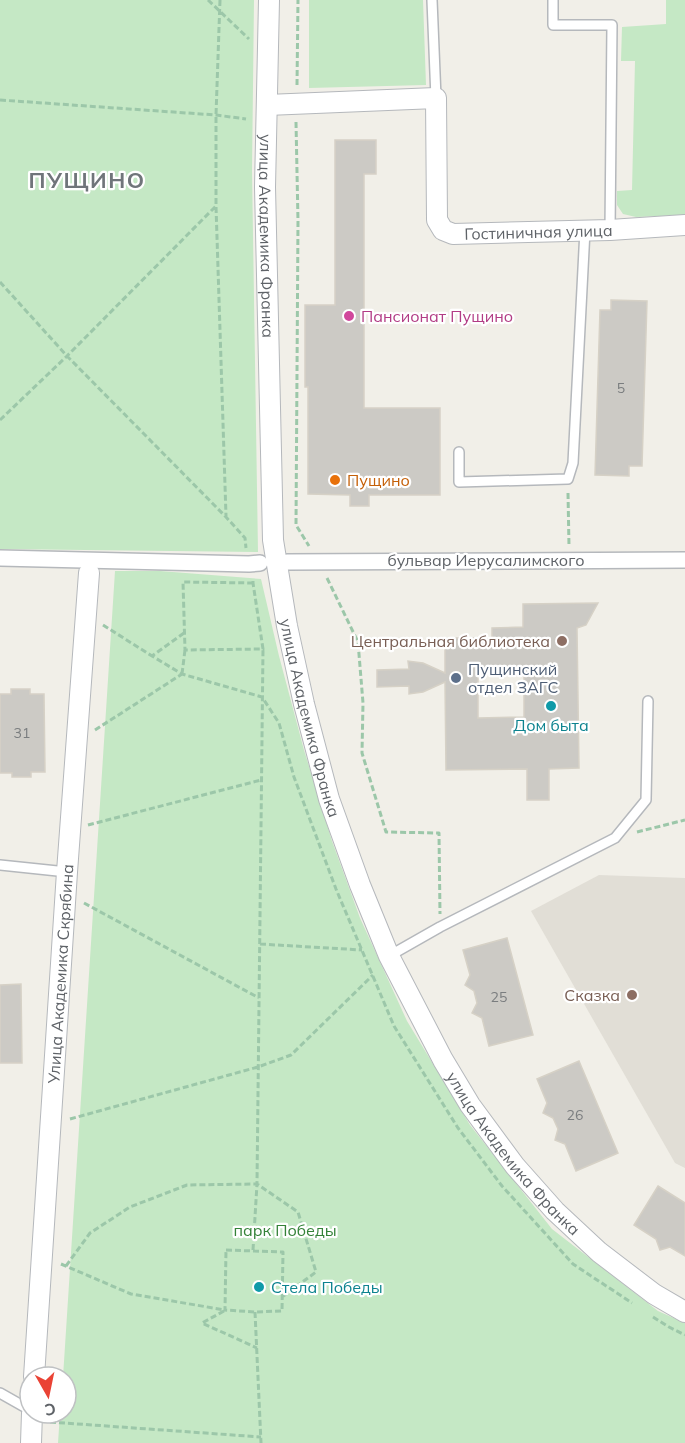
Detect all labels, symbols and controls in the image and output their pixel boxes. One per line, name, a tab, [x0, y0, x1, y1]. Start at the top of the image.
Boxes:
street label: улица Академика Франка	[255, 134, 278, 338]
district label: ПУЩИНО	[28, 166, 146, 194]
street label: Гостиничная улица	[464, 220, 613, 244]
place label: Пансионат Пущино	[361, 306, 513, 326]
marker: Пансионат Пущино	[342, 309, 356, 323]
house number: 5	[617, 379, 625, 397]
place label: Пущино	[347, 470, 410, 490]
marker: Пущино	[328, 473, 342, 487]
street label: бульвар Иерусалимского	[387, 550, 585, 570]
street label: улица Академика Франка	[276, 617, 345, 820]
place label: Центральная библиотека	[351, 631, 550, 651]
marker: Центральная библиотека	[555, 634, 569, 648]
place label: Пущинский отдел ЗАГС	[468, 659, 558, 697]
marker: Пущинский отдел ЗАГС	[449, 671, 463, 685]
marker: Дом быта	[544, 699, 558, 713]
place label: Дом быта	[513, 715, 589, 735]
house number: 31	[14, 724, 30, 742]
street label: Улица Академика Скрябина	[43, 863, 78, 1085]
place label: Сказка	[564, 985, 620, 1005]
house number: 25	[491, 988, 507, 1006]
marker: Сказка	[625, 988, 639, 1002]
street label: улица Академика Франка	[442, 1068, 584, 1239]
house number: 26	[567, 1106, 583, 1124]
park label: парк Победы	[233, 1220, 337, 1240]
place label: Стела Победы	[271, 1277, 383, 1297]
marker: Стела Победы	[252, 1280, 266, 1294]
north arrow	[18, 1365, 78, 1425]
text: С	[43, 1399, 57, 1421]

